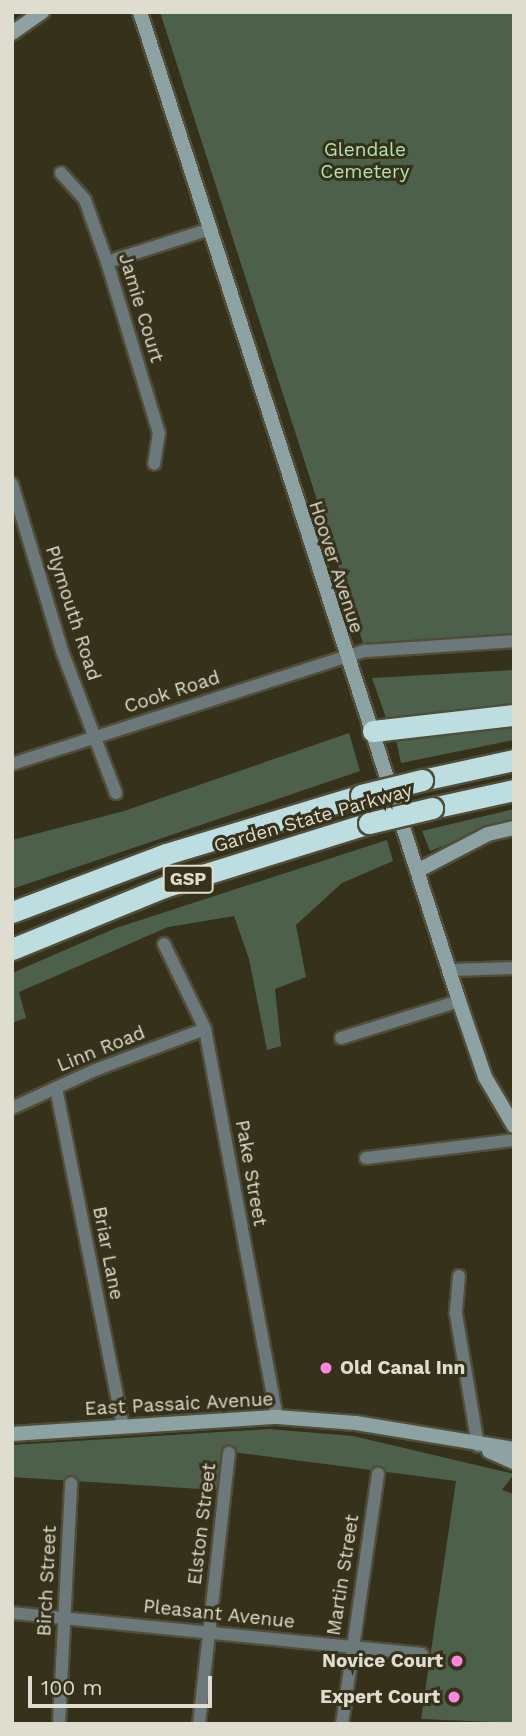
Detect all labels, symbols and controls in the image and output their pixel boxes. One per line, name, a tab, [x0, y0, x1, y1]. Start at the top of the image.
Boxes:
park label: Glendale Cemetery	[320, 139, 410, 183]
street label: Jamie Court	[114, 251, 168, 365]
street label: Hoover Avenue	[304, 497, 368, 637]
street label: Plymouth Road	[40, 543, 106, 683]
street label: Cook Road	[121, 666, 223, 718]
street label: Garden State Parkway	[211, 779, 415, 857]
road number: GSP	[162, 864, 214, 894]
street label: Linn Road	[54, 1021, 148, 1077]
street label: Pake Street	[230, 1118, 272, 1228]
street label: Briar Lane	[88, 1204, 128, 1302]
place label: Old Canal Inn	[340, 1357, 465, 1379]
marker: Old Canal Inn	[318, 1360, 334, 1376]
street label: East Passaic Avenue	[84, 1388, 274, 1420]
street label: Elston Street	[183, 1462, 221, 1586]
street label: Martin Street	[322, 1513, 364, 1637]
street label: Birch Street	[33, 1525, 61, 1637]
street label: Pleasant Avenue	[142, 1595, 296, 1633]
place label: Novice Court	[322, 1650, 443, 1672]
marker: Novice Court	[449, 1653, 465, 1669]
scale bar	[32, 1662, 215, 1706]
text: 100 m	[41, 1675, 103, 1700]
place label: Expert Court	[320, 1686, 440, 1708]
marker: Expert Court	[446, 1689, 462, 1705]

